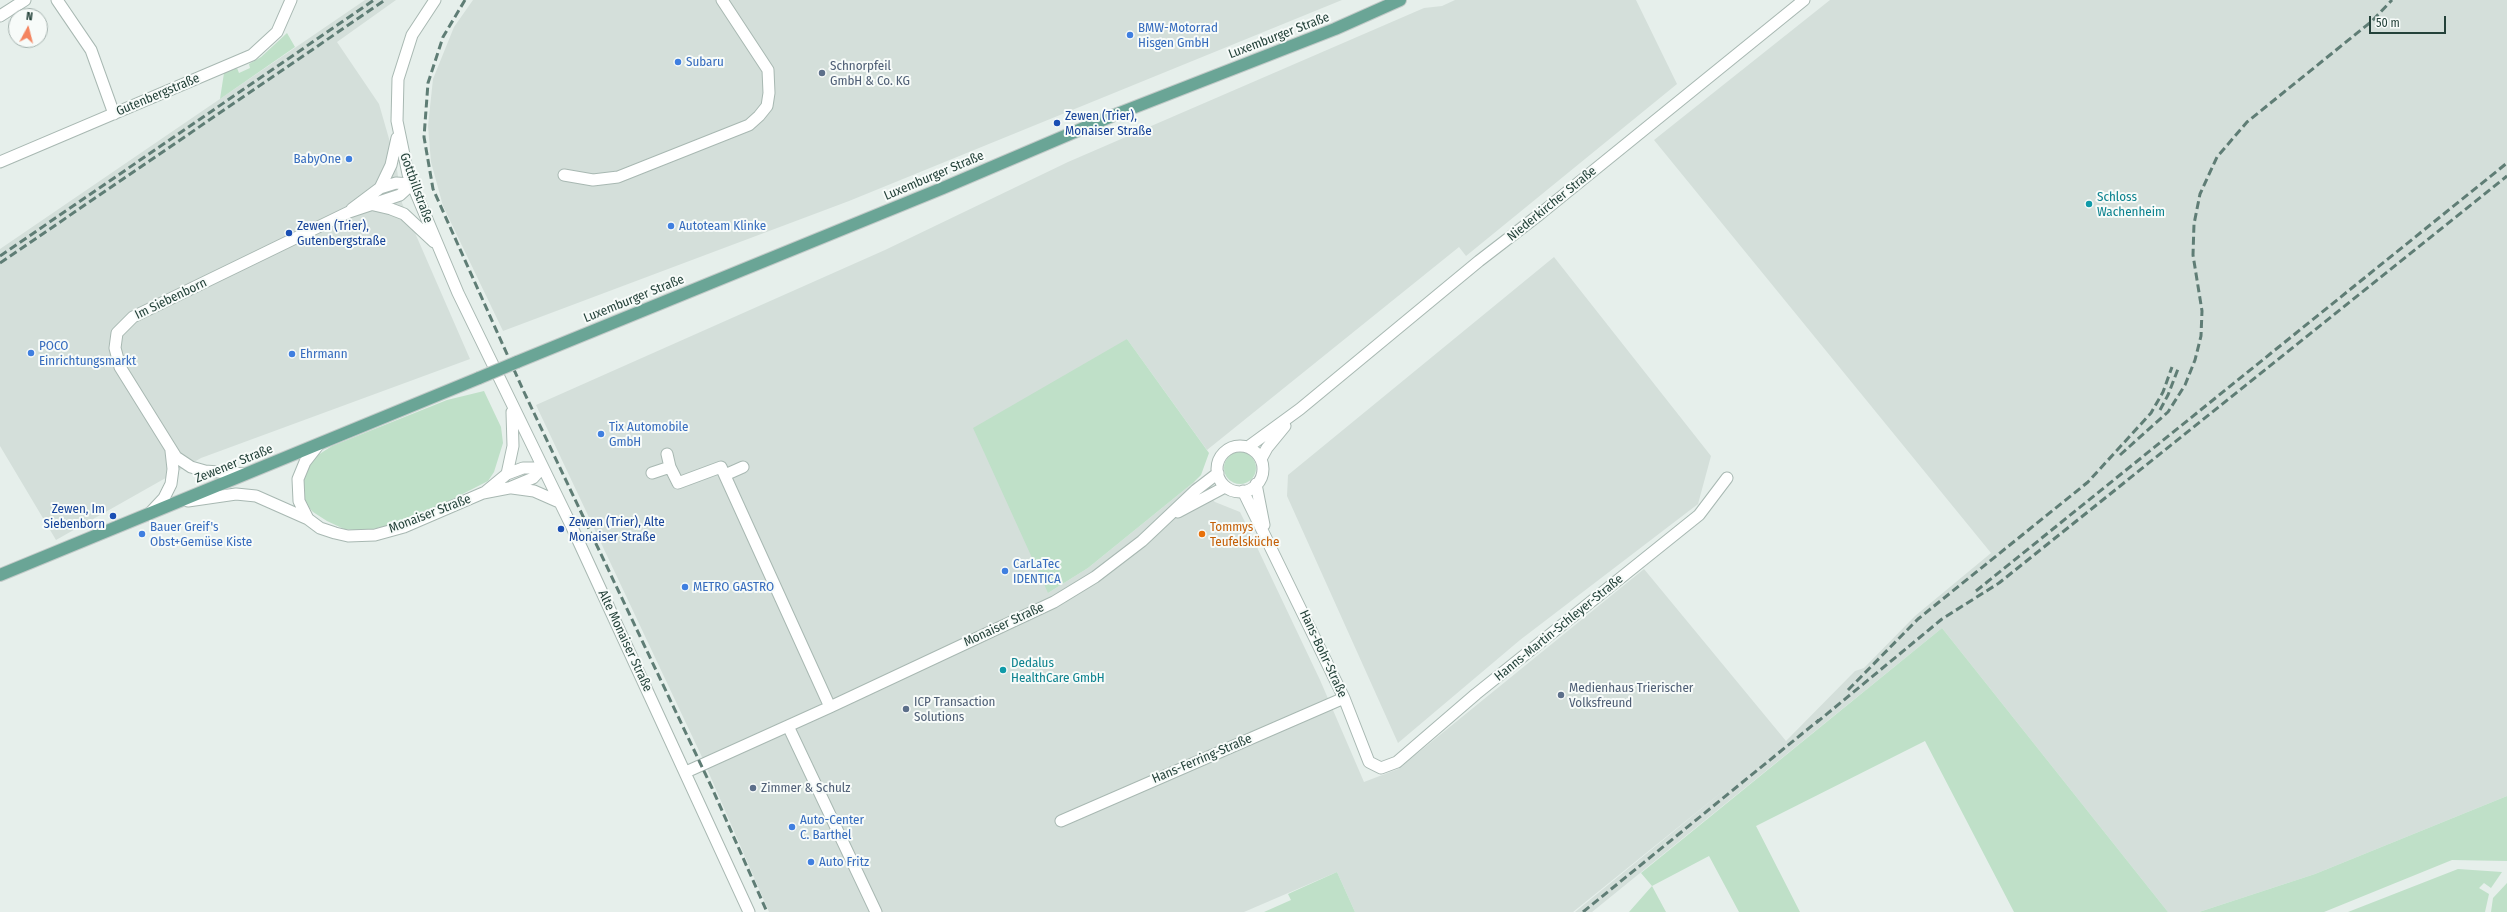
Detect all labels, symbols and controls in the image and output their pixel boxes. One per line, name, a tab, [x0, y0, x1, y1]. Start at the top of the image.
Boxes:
north arrow	[8, 8, 48, 48]
scale bar	[2371, 8, 2448, 34]
text: N	[25, 10, 33, 23]
street label: Luxemburger Straße	[1226, 10, 1332, 62]
text: 50 m	[2376, 16, 2400, 30]
place label: BMW-Motorrad Hisgen GmbH	[1138, 20, 1218, 51]
marker: BMW-Motorrad Hisgen GmbH	[1125, 30, 1135, 40]
place label: Subaru	[686, 54, 724, 70]
marker: Subaru	[673, 57, 683, 67]
place label: Schnorpfeil GmbH & Co. KG	[830, 58, 910, 89]
marker: Schnorpfeil GmbH & Co. KG	[817, 68, 827, 78]
street label: Gutenbergstraße	[114, 70, 202, 120]
place label: Zewen (Trier), Monaiser Straße	[1065, 108, 1152, 139]
marker: Zewen (Trier), Monaiser Straße	[1052, 118, 1062, 128]
street label: Luxemburger Straße	[882, 148, 986, 204]
place label: BabyOne	[293, 151, 341, 167]
street label: Gottbillstraße	[396, 151, 436, 225]
marker: BabyOne	[344, 154, 354, 164]
street label: Niederkircher Straße	[1504, 163, 1600, 245]
place label: Schloss Wachenheim	[2097, 189, 2165, 220]
marker: Schloss Wachenheim	[2084, 199, 2094, 209]
place label: Zewen (Trier), Gutenbergstraße	[297, 218, 386, 249]
place label: Autoteam Klinke	[679, 218, 766, 234]
marker: Autoteam Klinke	[666, 221, 676, 231]
marker: Zewen (Trier), Gutenbergstraße	[284, 228, 294, 238]
street label: Luxemburger Straße	[582, 272, 686, 326]
street label: Im Siebenborn	[133, 275, 209, 323]
place label: POCO Einrichtungsmarkt	[39, 338, 136, 369]
place label: Ehrmann	[300, 346, 348, 362]
marker: POCO Einrichtungsmarkt	[26, 348, 36, 358]
marker: Ehrmann	[287, 349, 297, 359]
place label: Tix Automobile GmbH	[609, 419, 688, 450]
marker: Tix Automobile GmbH	[596, 429, 606, 439]
street label: Zewener Straße	[193, 441, 275, 487]
street label: Monaiser Straße	[387, 491, 473, 537]
place label: Zewen, Im Siebenborn	[44, 501, 105, 532]
marker: Zewen, Im Siebenborn	[108, 511, 118, 521]
place label: Zewen (Trier), Alte Monaiser Straße	[569, 514, 665, 545]
place label: Bauer Greif's Obst+Gemüse Kiste	[150, 519, 252, 550]
place label: Tommys Teufelsküche	[1210, 519, 1279, 550]
marker: Zewen (Trier), Alte Monaiser Straße	[556, 524, 566, 534]
marker: Bauer Greif's Obst+Gemüse Kiste	[137, 529, 147, 539]
marker: Tommys Teufelsküche	[1197, 529, 1207, 539]
place label: CarLaTec IDENTICA	[1013, 556, 1061, 587]
marker: CarLaTec IDENTICA	[1000, 566, 1010, 576]
street label: Hanns-Martin-Schleyer-Straße	[1492, 571, 1626, 685]
place label: METRO GASTRO	[693, 579, 774, 595]
marker: METRO GASTRO	[680, 582, 690, 592]
street label: Alte Monaiser Straße	[595, 588, 655, 694]
street label: Monaiser Straße	[961, 600, 1047, 650]
street label: Hans-Bohr-Straße	[1296, 608, 1350, 700]
place label: Dedalus HealthCare GmbH	[1011, 655, 1105, 686]
marker: Dedalus HealthCare GmbH	[998, 665, 1008, 675]
place label: Medienhaus Trierischer Volksfreund	[1569, 680, 1693, 711]
marker: Medienhaus Trierischer Volksfreund	[1556, 690, 1566, 700]
place label: ICP Transaction Solutions	[914, 694, 995, 725]
marker: ICP Transaction Solutions	[901, 704, 911, 714]
street label: Hans-Ferring-Straße	[1150, 731, 1254, 787]
place label: Zimmer & Schulz	[761, 780, 850, 796]
marker: Zimmer & Schulz	[748, 783, 758, 793]
place label: Auto-Center C. Barthel	[800, 812, 864, 843]
marker: Auto-Center C. Barthel	[787, 822, 797, 832]
place label: Auto Fritz	[819, 854, 869, 870]
marker: Auto Fritz	[806, 857, 816, 867]

